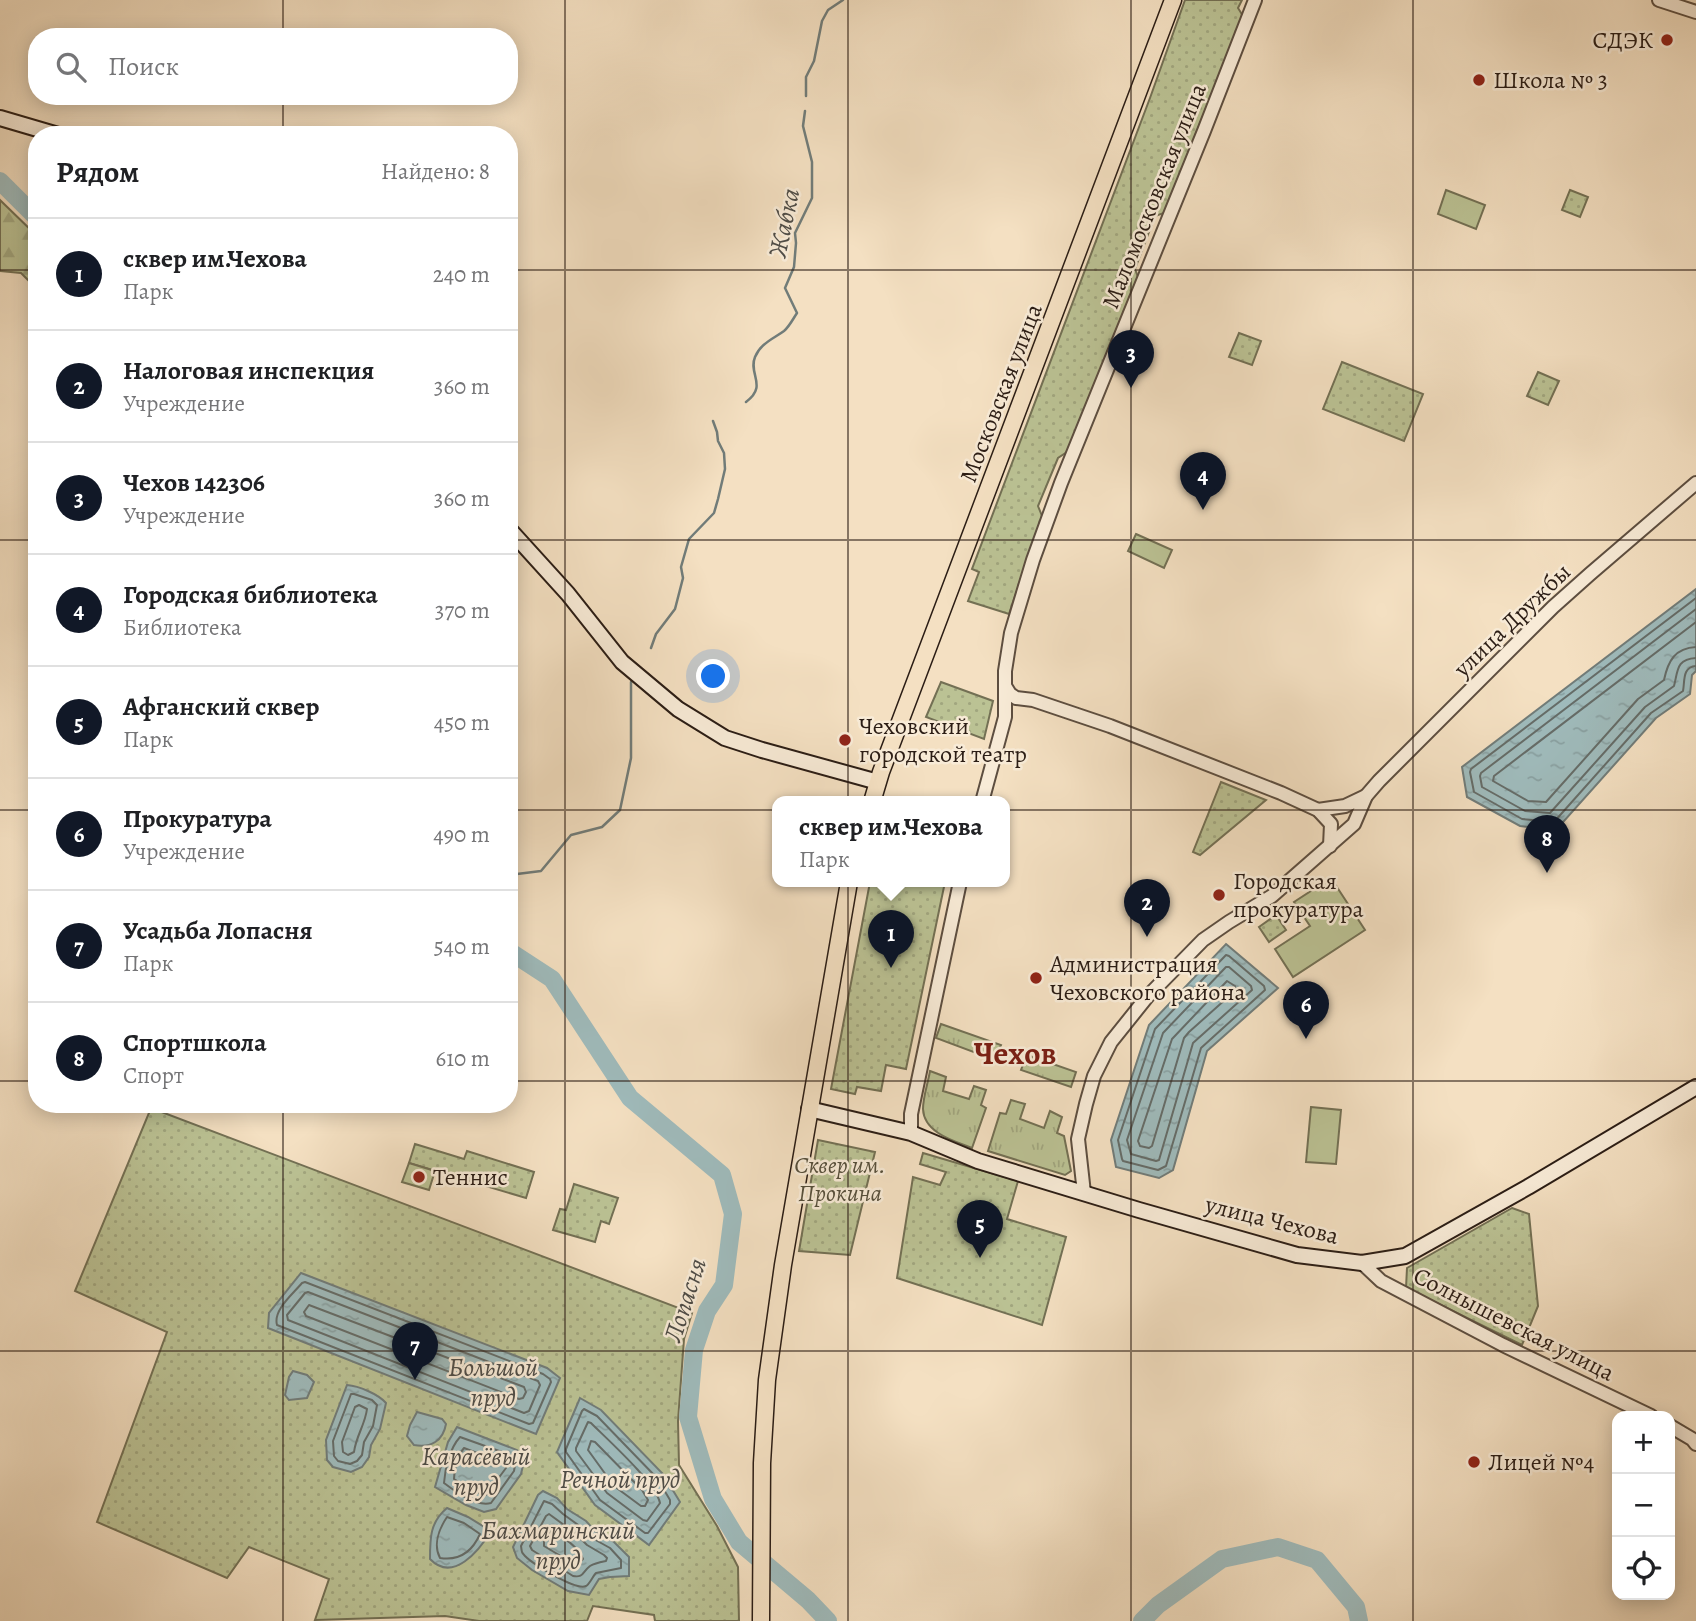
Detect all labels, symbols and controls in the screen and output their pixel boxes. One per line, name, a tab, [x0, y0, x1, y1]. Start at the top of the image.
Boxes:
place label: СДЭК	[1593, 24, 1654, 56]
search box	[28, 28, 518, 105]
marker: СДЭК	[1659, 32, 1675, 48]
icon: search	[52, 48, 90, 86]
text: Поиск	[108, 49, 179, 84]
place label: Школа № 3	[1493, 64, 1608, 96]
marker: Школа № 3	[1471, 72, 1487, 88]
street label: Маломосковская улица	[1094, 79, 1214, 313]
text: Рядом	[56, 152, 139, 192]
text: Найдено: 8	[381, 156, 490, 187]
water label: Жабка	[759, 185, 808, 262]
text: сквер им.Чехова	[123, 241, 307, 276]
text: 1	[75, 259, 83, 290]
text: 240 m	[433, 259, 490, 290]
text: Парк	[123, 276, 174, 307]
street label: Московская улица	[952, 299, 1050, 487]
pin: 3	[1108, 330, 1154, 388]
text: Налоговая инспекция	[123, 353, 375, 388]
text: 2	[73, 371, 85, 402]
text: 360 m	[434, 371, 490, 402]
text: Учреждение	[123, 388, 245, 419]
pin: 4	[1180, 452, 1226, 510]
text: Чехов 142306	[123, 465, 265, 500]
text: 3	[74, 483, 84, 514]
text: 360 m	[434, 483, 490, 514]
text: Учреждение	[123, 500, 245, 531]
street label: улица Дружбы	[1446, 556, 1577, 685]
text: Городская библиотека	[123, 577, 378, 612]
text: 4	[74, 595, 84, 626]
text: 370 m	[435, 595, 490, 626]
text: Библиотека	[123, 612, 242, 643]
your location	[696, 659, 730, 693]
text: Афганский сквер	[123, 689, 319, 724]
text: 5	[74, 707, 84, 738]
text: 450 m	[434, 707, 490, 738]
place label: Чеховский городской театр	[859, 710, 1027, 770]
text: Парк	[123, 724, 174, 755]
marker: Чеховский городской театр	[837, 732, 853, 748]
popup	[772, 796, 1010, 887]
text: Прокуратура	[123, 801, 272, 836]
text: сквер им.Чехова	[799, 809, 983, 844]
pin: 8	[1524, 815, 1570, 873]
text: 6	[74, 819, 84, 850]
text: 490 m	[433, 819, 490, 850]
text: Учреждение	[123, 836, 245, 867]
text: Парк	[799, 844, 850, 875]
place label: Городская прокуратура	[1233, 865, 1364, 925]
pin: 2	[1124, 879, 1170, 937]
marker: Городская прокуратура	[1211, 887, 1227, 903]
pin: 1	[868, 910, 914, 968]
text: Усадьба Лопасня	[123, 913, 313, 948]
text: 7	[74, 931, 84, 962]
text: 540 m	[434, 931, 490, 962]
text: Парк	[123, 948, 174, 979]
place label: Администрация Чеховского района	[1049, 948, 1246, 1008]
marker: Администрация Чеховского района	[1028, 970, 1044, 986]
pin: 6	[1283, 981, 1329, 1039]
text: Спортшкола	[123, 1025, 267, 1060]
district label: Чехов	[974, 1031, 1056, 1075]
text: 8	[73, 1043, 85, 1074]
text: 610 m	[436, 1043, 490, 1074]
text: Спорт	[123, 1060, 184, 1091]
park label: Сквер им. Прокина	[794, 1149, 886, 1209]
place label: Теннис	[433, 1161, 508, 1193]
marker: Теннис	[411, 1169, 427, 1185]
street label: улица Чехова	[1201, 1188, 1342, 1252]
pin: 5	[957, 1200, 1003, 1258]
water label: Лопасня	[655, 1253, 715, 1347]
street label: Солнышевская улица	[1408, 1259, 1620, 1389]
pin: 7	[392, 1322, 438, 1380]
water label: Большой пруд	[448, 1350, 538, 1415]
map controls	[1612, 1411, 1675, 1600]
button: +	[1612, 1411, 1675, 1474]
water label: Карасёвый пруд	[421, 1439, 531, 1504]
place label: Лицей №4	[1488, 1446, 1594, 1478]
marker: Лицей №4	[1466, 1454, 1482, 1470]
water label: Речной пруд	[560, 1462, 680, 1497]
button: −	[1612, 1474, 1675, 1537]
water label: Бахмаринский пруд	[481, 1513, 635, 1578]
button: locate	[1612, 1537, 1675, 1600]

